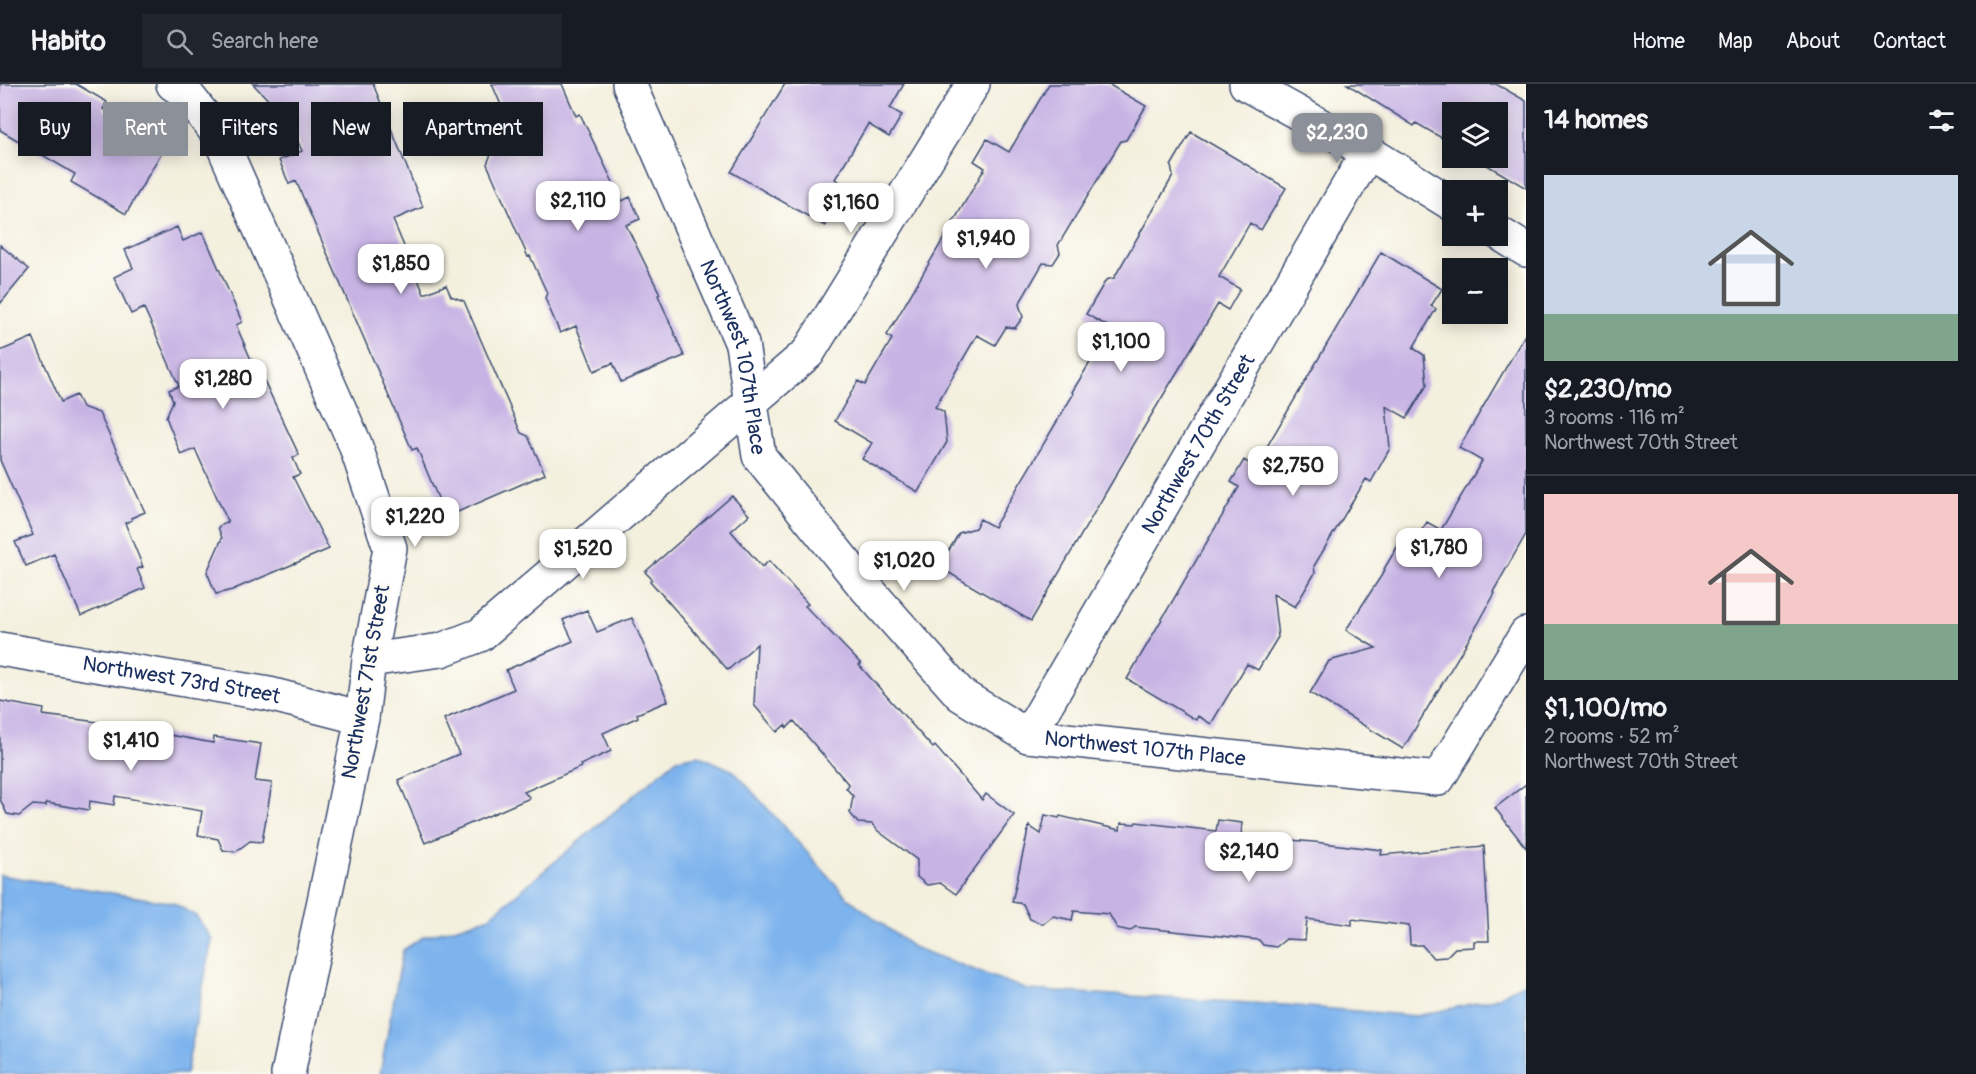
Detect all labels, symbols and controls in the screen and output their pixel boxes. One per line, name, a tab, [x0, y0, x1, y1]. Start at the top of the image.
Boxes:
search box	[142, 14, 562, 68]
text: Habito	[30, 24, 106, 59]
icon: search	[163, 25, 196, 58]
text: Search here	[211, 27, 318, 55]
text: Home	[1632, 28, 1685, 55]
text: Map	[1718, 28, 1753, 55]
text: About	[1786, 28, 1840, 55]
text: Contact	[1873, 28, 1946, 55]
chip: Buy	[18, 102, 91, 156]
chip: Rent	[103, 102, 188, 156]
chip: Filters	[200, 102, 299, 156]
chip: New	[311, 102, 391, 156]
chip: Apartment	[403, 102, 543, 156]
map controls	[1442, 102, 1508, 324]
button: layers	[1442, 102, 1508, 168]
text: 14 homes	[1544, 104, 1648, 136]
icon: filters	[1925, 104, 1958, 137]
pin: $2,230	[1288, 113, 1386, 164]
text: $2,230	[1306, 120, 1368, 145]
button: +	[1442, 180, 1508, 246]
pin: $2,110	[529, 181, 627, 232]
pin: $1,160	[802, 183, 900, 234]
text: $2,110	[550, 188, 606, 213]
text: $1,160	[823, 190, 879, 215]
icon: home	[1697, 214, 1805, 322]
pin: $1,940	[937, 219, 1035, 270]
text: $1,940	[956, 226, 1016, 251]
pin: $1,850	[352, 244, 450, 295]
text: $1,850	[372, 251, 430, 276]
street label: Northwest 107th Place	[694, 256, 772, 457]
button: −	[1442, 258, 1508, 324]
pin: $1,100	[1072, 322, 1170, 373]
text: $1,100	[1092, 329, 1150, 354]
street label: Northwest 70th Street	[1135, 349, 1261, 539]
pin: $1,280	[174, 359, 272, 410]
text: $1,280	[194, 366, 252, 391]
text: $2,230/mo	[1544, 373, 1672, 405]
text: 3 rooms · 116 m²	[1544, 405, 1685, 430]
text: Northwest 70th Street	[1544, 430, 1738, 455]
pin: $2,750	[1244, 446, 1342, 497]
text: $2,750	[1262, 453, 1324, 478]
pin: $1,220	[366, 497, 464, 548]
text: $1,220	[385, 504, 445, 529]
pin: $1,780	[1390, 528, 1488, 579]
pin: $1,520	[534, 529, 632, 580]
icon: home	[1697, 533, 1805, 641]
text: $1,780	[1410, 535, 1468, 560]
text: $1,520	[553, 536, 613, 561]
pin: $1,020	[855, 541, 953, 592]
text: $1,020	[873, 548, 935, 573]
street label: Northwest 71st Street	[336, 582, 396, 781]
street label: Northwest 73rd Street	[81, 650, 284, 710]
text: $1,100/mo	[1544, 692, 1667, 724]
pin: $1,410	[82, 721, 180, 772]
street label: Northwest 107th Place	[1043, 724, 1248, 772]
text: 2 rooms · 52 m²	[1544, 724, 1680, 749]
text: $1,410	[103, 728, 159, 753]
text: Northwest 70th Street	[1544, 749, 1738, 774]
pin: $2,140	[1200, 832, 1298, 883]
text: $2,140	[1219, 839, 1279, 864]

